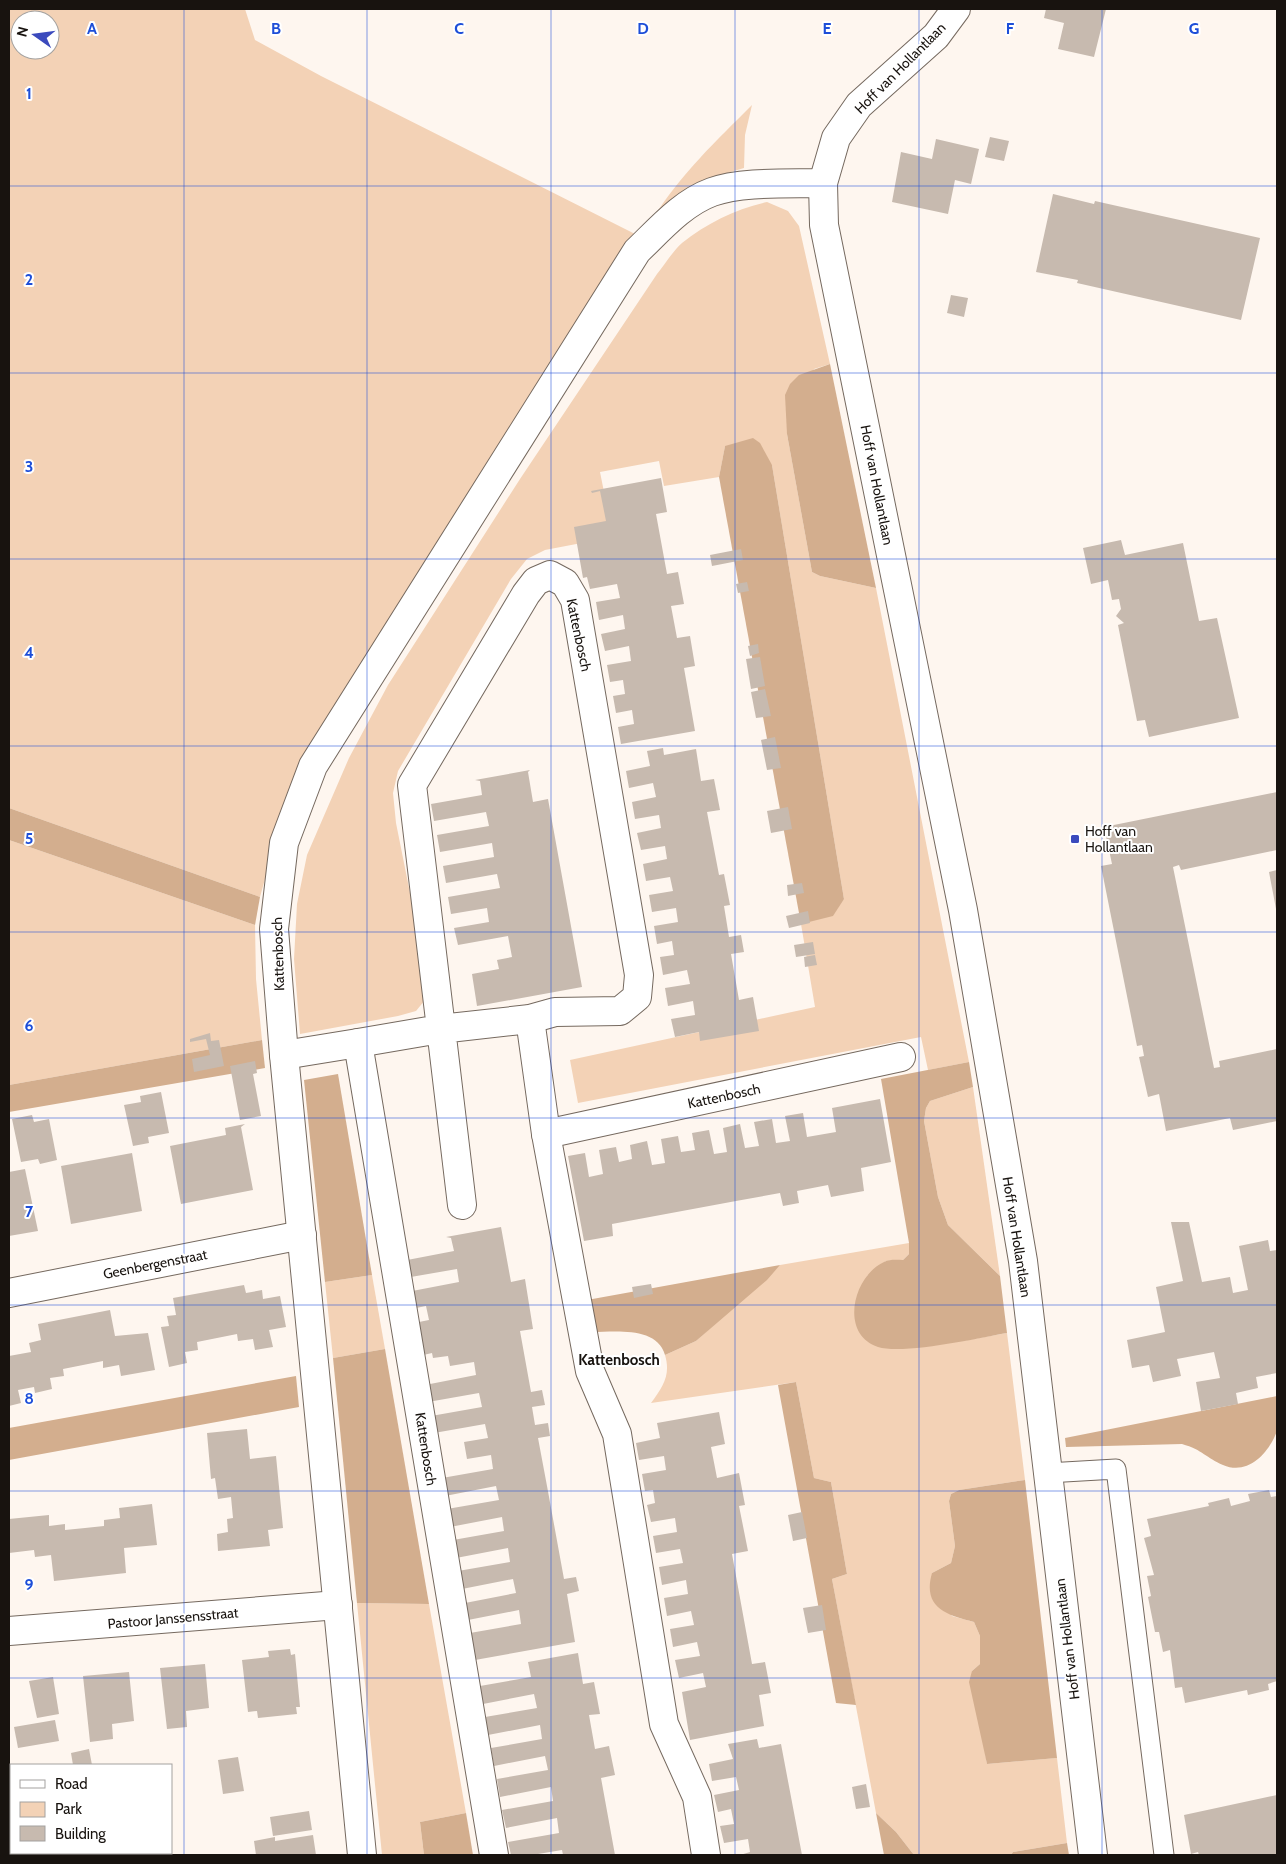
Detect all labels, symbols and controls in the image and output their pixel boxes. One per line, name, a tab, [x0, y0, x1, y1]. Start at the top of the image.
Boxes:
north arrow	[10, 10, 60, 60]
street label: Hoff van Hollantlaan	[851, 18, 950, 117]
text: A	[87, 19, 97, 38]
text: B	[271, 19, 281, 38]
text: C	[454, 19, 464, 38]
text: D	[637, 19, 649, 38]
text: E	[822, 19, 832, 38]
text: F	[1006, 19, 1015, 38]
text: G	[1189, 19, 1199, 38]
text: N	[12, 25, 32, 39]
text: 1	[26, 84, 32, 103]
text: 2	[25, 270, 33, 289]
street label: Hoff van Hollantlaan	[857, 423, 898, 547]
text: 3	[25, 457, 33, 476]
street label: Kattenbosch	[562, 597, 596, 673]
text: 4	[24, 643, 34, 662]
place label: Hoff van Hollantlaan	[1085, 822, 1153, 856]
text: 5	[25, 829, 33, 848]
marker: Hoff van Hollantlaan	[1069, 833, 1081, 845]
street label: Kattenbosch	[268, 917, 288, 991]
text: 6	[25, 1016, 34, 1035]
street label: Kattenbosch	[686, 1079, 762, 1113]
street label: Hoff van Hollantlaan	[999, 1175, 1035, 1299]
text: 7	[25, 1202, 34, 1221]
street label: Geenbergenstraat	[101, 1245, 209, 1283]
district label: Kattenbosch	[578, 1351, 660, 1369]
text: 8	[24, 1389, 34, 1408]
street label: Kattenbosch	[411, 1411, 441, 1487]
text: 9	[25, 1575, 34, 1594]
street label: Hoff van Hollantlaan	[1051, 1577, 1083, 1701]
street label: Pastoor Janssensstraat	[107, 1603, 239, 1633]
legend	[10, 1764, 172, 1854]
text: Road	[55, 1775, 88, 1793]
text: Park	[55, 1800, 82, 1818]
text: Building	[55, 1825, 106, 1843]

